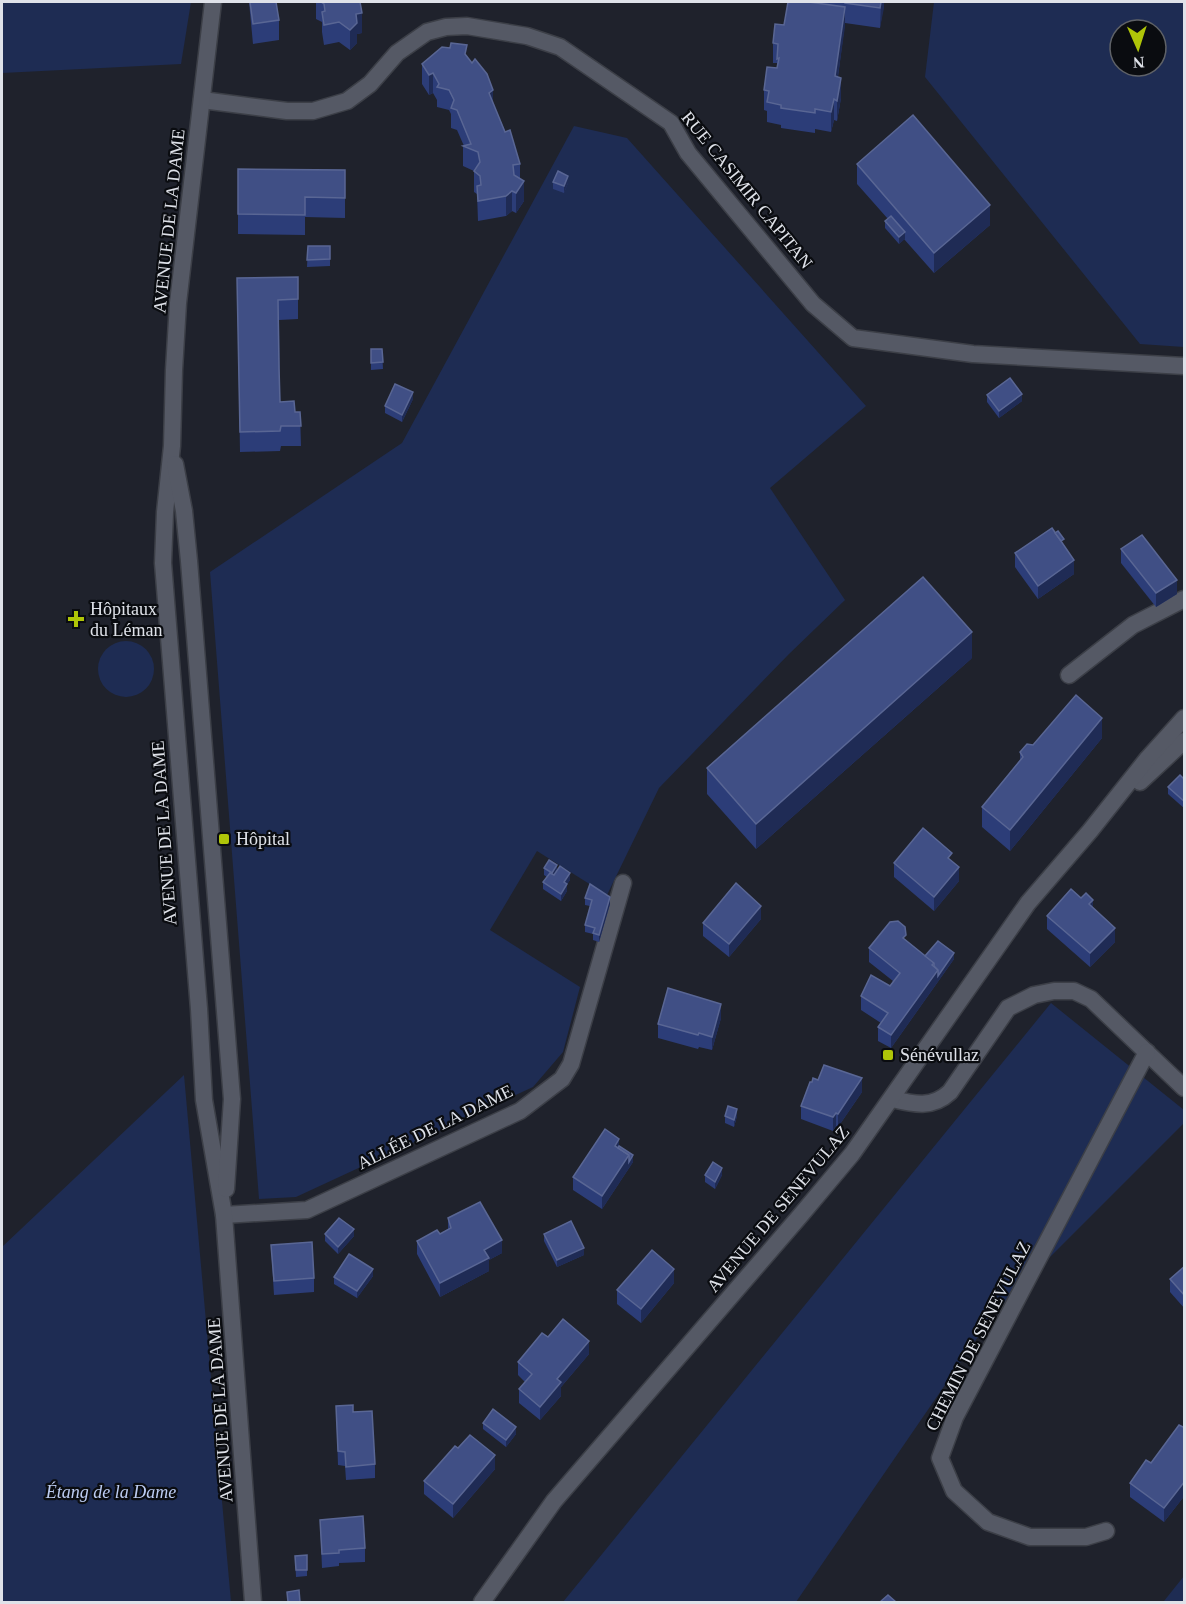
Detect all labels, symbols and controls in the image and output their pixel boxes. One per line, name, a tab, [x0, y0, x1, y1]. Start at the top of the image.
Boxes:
north arrow	[1108, 18, 1168, 78]
text: N	[1132, 54, 1145, 71]
street label: RUE CASIMIR CAPITAN	[677, 107, 817, 273]
street label: AVENUE DE LA DAME	[149, 128, 189, 314]
place label: Hôpitaux du Léman	[90, 599, 162, 640]
marker: Hôpitaux du Léman	[67, 610, 85, 628]
street label: AVENUE DE LA DAME	[148, 740, 180, 926]
place label: Hôpital	[236, 829, 290, 849]
marker: Hôpital	[217, 832, 231, 846]
place label: Sénévullaz	[900, 1045, 979, 1065]
marker: Sénévullaz	[881, 1048, 895, 1062]
street label: ALLÉE DE LA DAME	[354, 1080, 516, 1173]
street label: AVENUE DE SENEVULAZ	[703, 1122, 853, 1296]
street label: CHEMIN DE SENEVULAZ	[921, 1238, 1035, 1434]
street label: AVENUE DE LA DAME	[204, 1317, 236, 1503]
park label: Étang de la Dame	[45, 1481, 176, 1502]

